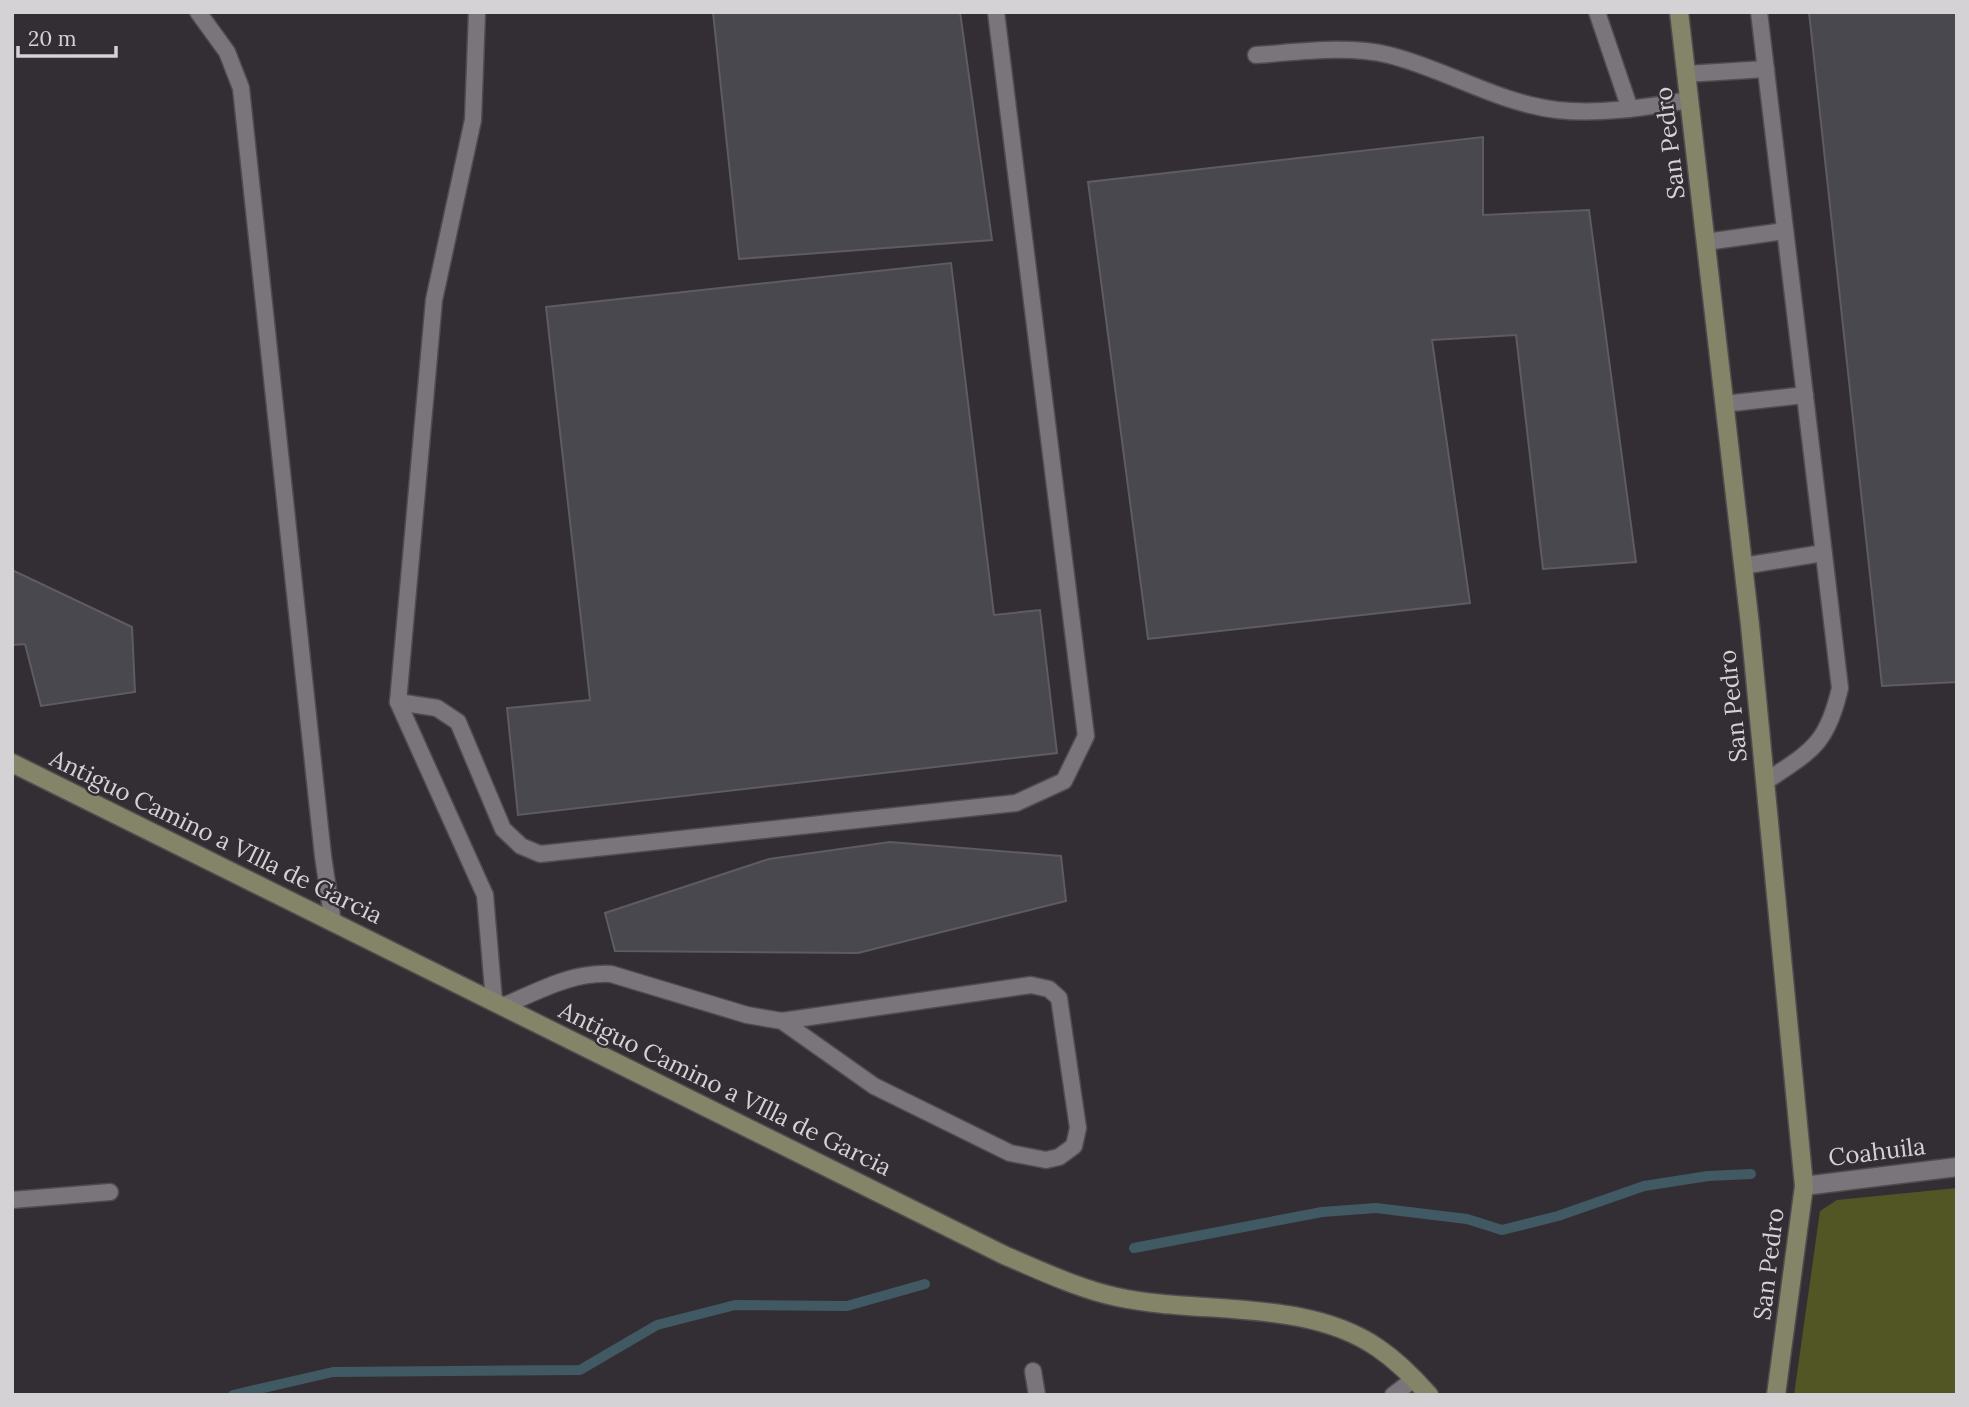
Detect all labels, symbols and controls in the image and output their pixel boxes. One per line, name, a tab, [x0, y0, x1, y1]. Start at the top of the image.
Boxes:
scale bar	[18, 14, 116, 58]
text: 20 m	[28, 25, 77, 52]
street label: San Pedro	[1647, 85, 1692, 201]
street label: San Pedro	[1711, 648, 1754, 764]
street label: Antiguo Camino a VIlla de Garcia	[44, 742, 388, 931]
street label: Antiguo Camino a VIlla de Garcia	[553, 994, 897, 1183]
street label: Coahuila	[1827, 1130, 1927, 1173]
street label: San Pedro	[1746, 1206, 1791, 1322]

